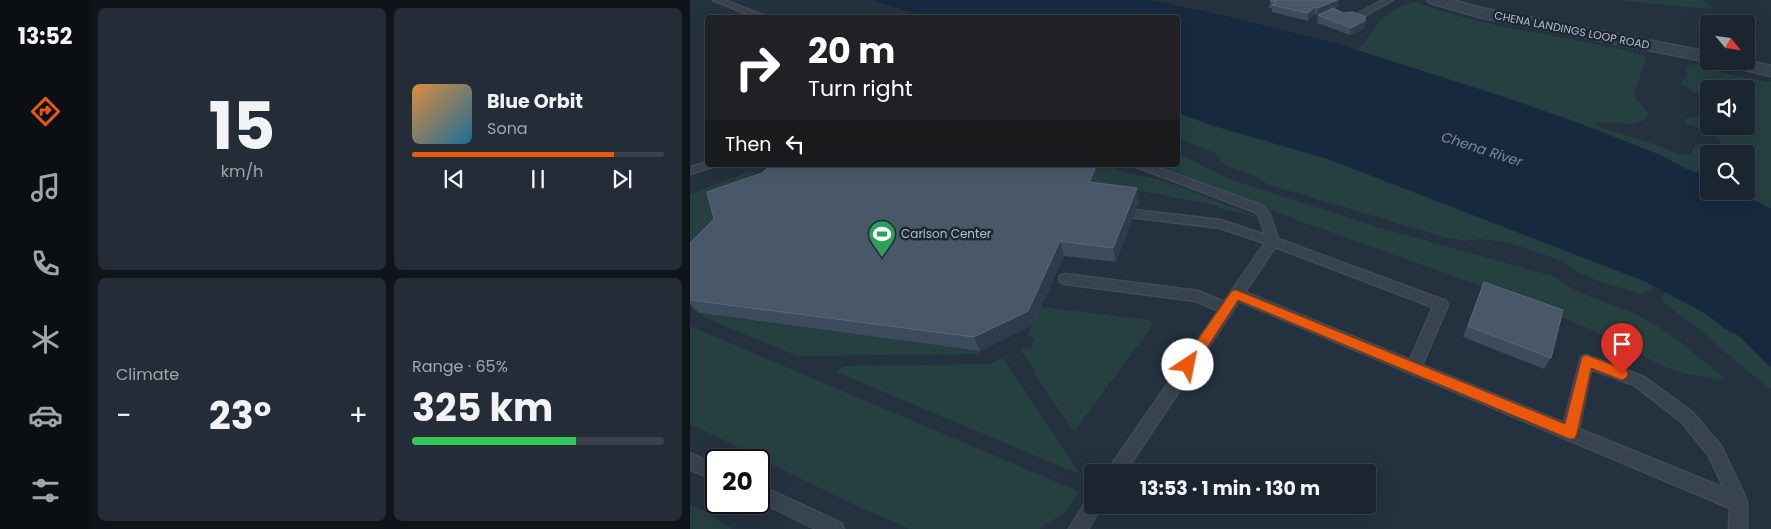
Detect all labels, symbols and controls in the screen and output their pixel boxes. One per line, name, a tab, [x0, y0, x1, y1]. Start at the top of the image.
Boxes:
street label: CHENA LANDINGS LOOP ROAD	[1493, 7, 1651, 53]
north arrow	[1700, 15, 1755, 70]
map controls	[1700, 15, 1755, 200]
text: 13:52	[18, 21, 72, 52]
text: 20 m	[808, 26, 895, 75]
icon: right	[725, 35, 790, 100]
text: Turn right	[808, 73, 913, 104]
button: sound	[1700, 80, 1755, 135]
text: 15	[209, 81, 275, 172]
text: Blue Orbit	[487, 88, 583, 115]
icon: directions	[28, 94, 63, 129]
text: Sona	[487, 117, 528, 140]
water label: Chena River	[1439, 126, 1526, 172]
icon: left	[781, 130, 809, 158]
text: Then	[725, 131, 771, 158]
button: search	[1700, 145, 1755, 200]
text: km/h	[221, 160, 263, 183]
icon: previous	[440, 165, 468, 193]
icon: pause	[524, 165, 552, 193]
icon: next	[608, 165, 636, 193]
icon: music	[28, 170, 63, 205]
sports icon: Carlson Center	[867, 219, 897, 258]
place label: Carlson Center	[901, 225, 992, 242]
icon: phone	[28, 246, 63, 281]
icon: climate	[28, 322, 63, 357]
pin	[1601, 323, 1643, 374]
icon: arrive	[1608, 330, 1636, 358]
position arrow	[1161, 338, 1213, 390]
text: Range · 65%	[412, 355, 508, 378]
text: Climate	[116, 363, 179, 386]
text: 325 km	[412, 381, 553, 434]
text: 23°	[209, 389, 271, 442]
text: −	[116, 396, 131, 435]
text: +	[349, 396, 368, 435]
icon: car	[28, 398, 63, 433]
speed limit sign: 20	[705, 449, 770, 514]
icon: filters	[28, 473, 63, 508]
text: 13:53 · 1 min · 130 m	[1140, 475, 1320, 502]

